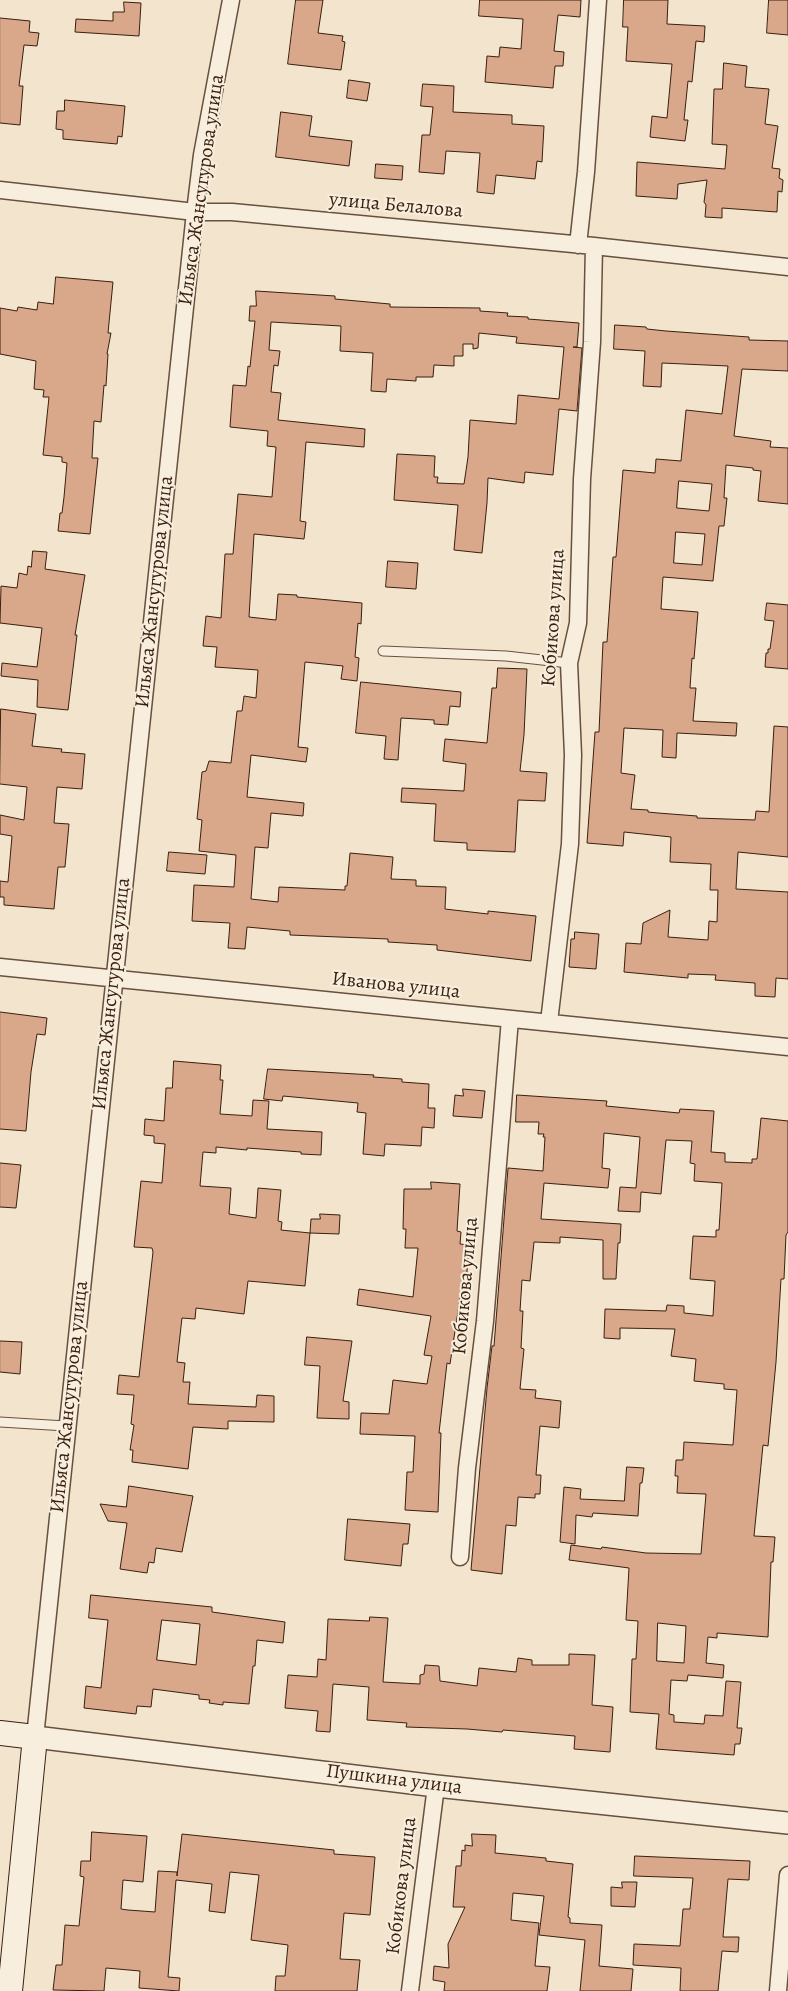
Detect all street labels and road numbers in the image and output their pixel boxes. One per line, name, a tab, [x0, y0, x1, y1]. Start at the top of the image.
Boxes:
street label: Ильяса Жансугурова улица	[174, 73, 230, 307]
street label: улица Белалова	[328, 188, 464, 224]
street label: Ильяса Жансугурова улица	[131, 475, 179, 709]
street label: Кобикова улица	[537, 548, 571, 688]
street label: Ильяса Жансугурова улица	[88, 877, 136, 1111]
street label: Иванова улица	[331, 967, 461, 1005]
street label: Кобикова улица	[448, 1216, 484, 1356]
street label: Ильяса Жансугурова улица	[46, 1280, 94, 1514]
street label: Пушкина улица	[325, 1760, 463, 1800]
street label: Кобикова улица	[382, 1816, 422, 1956]

